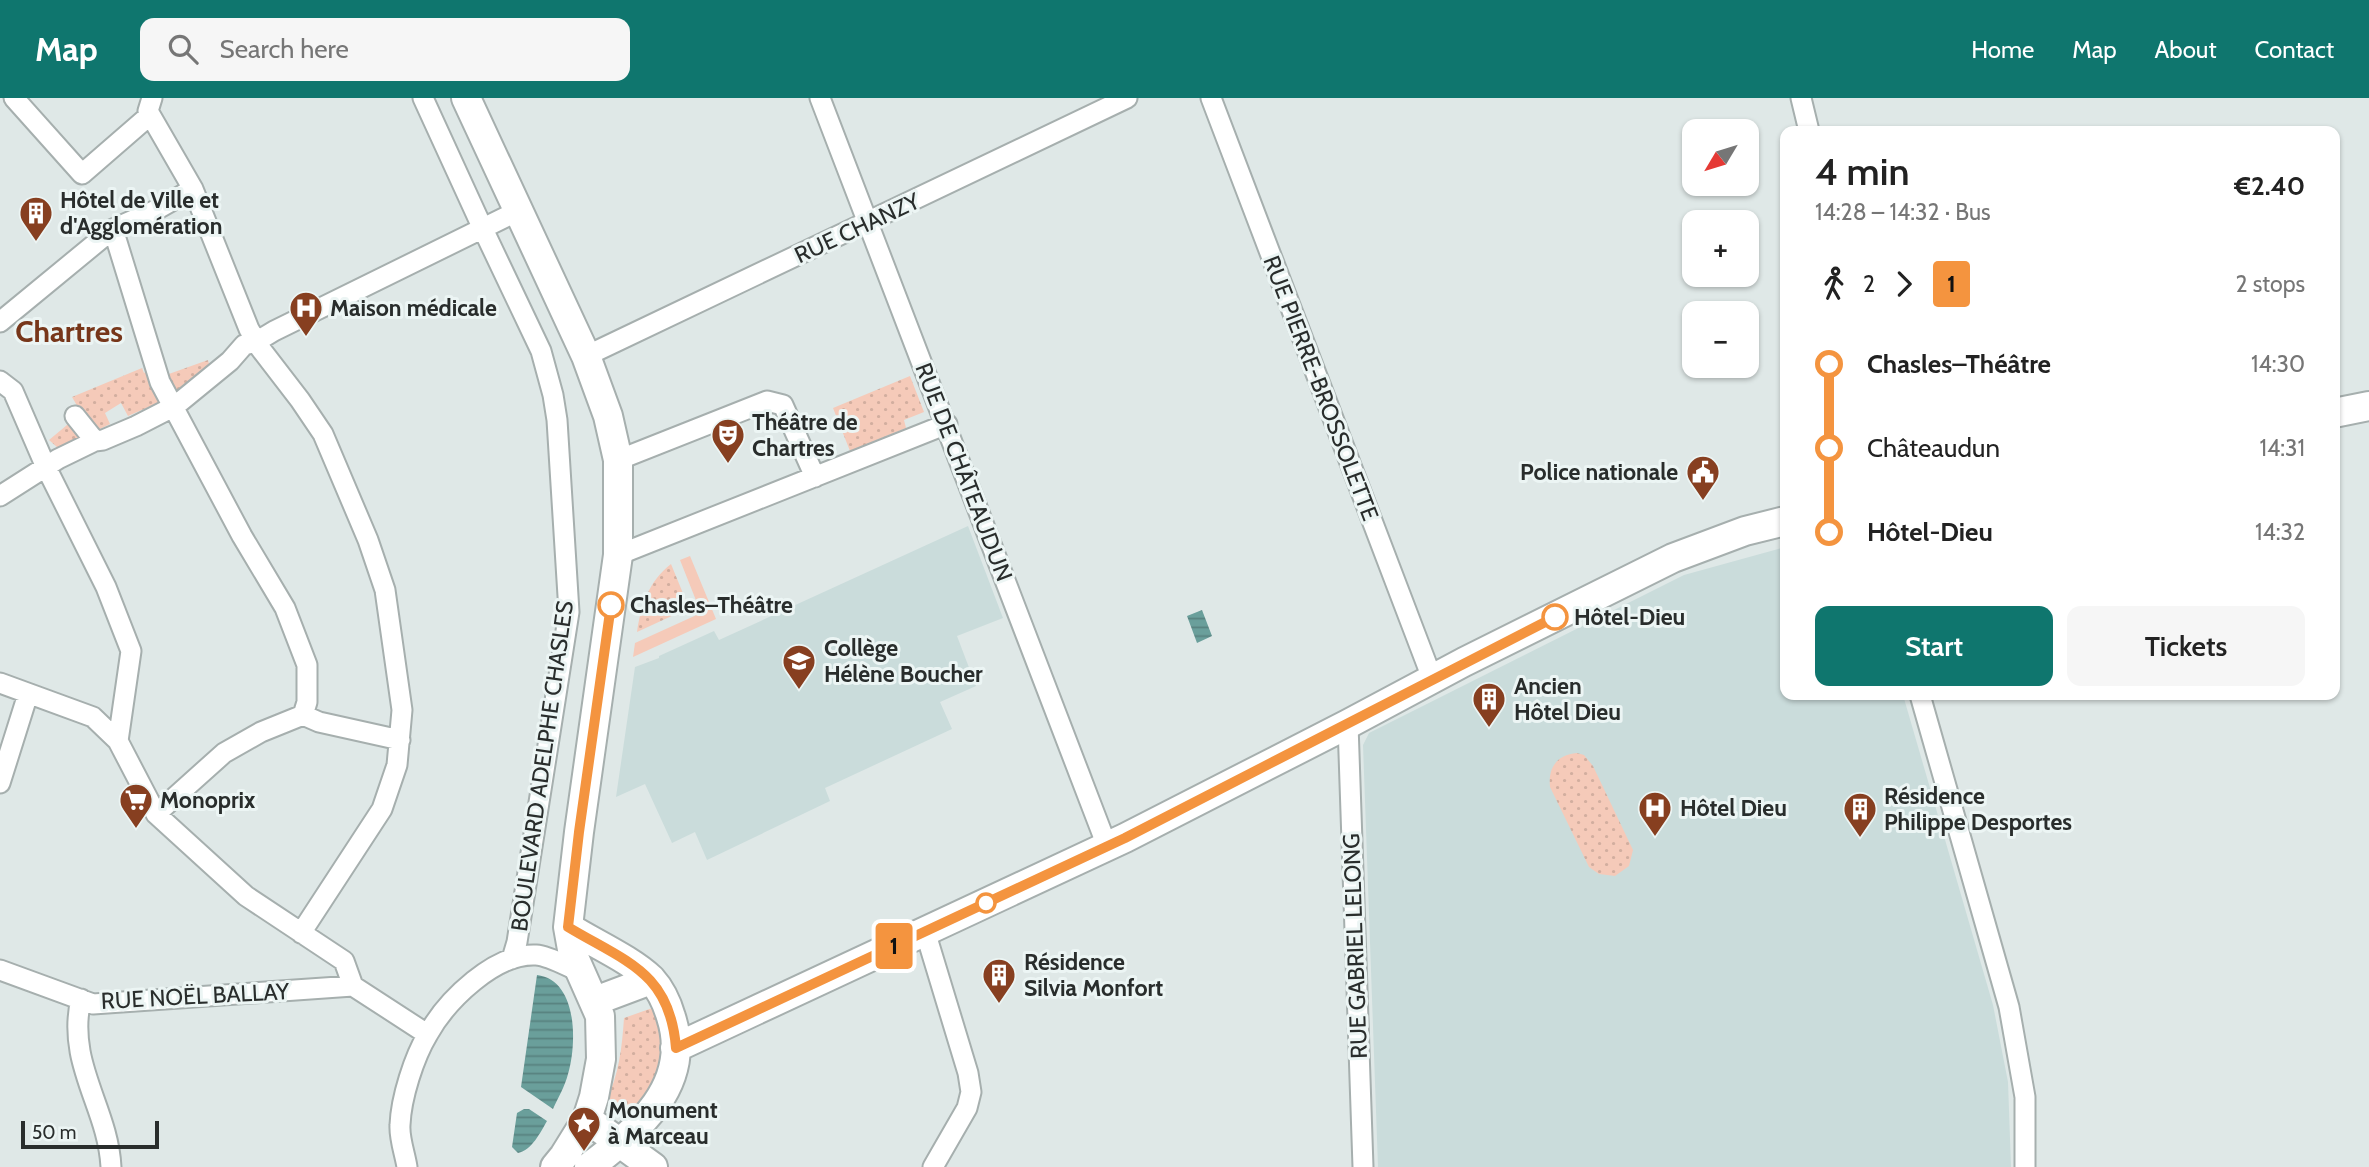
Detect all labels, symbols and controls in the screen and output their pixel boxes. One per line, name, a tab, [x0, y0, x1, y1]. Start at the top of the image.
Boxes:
search box	[140, 18, 630, 81]
text: Map	[35, 29, 98, 69]
icon: search	[164, 30, 202, 68]
text: Search here	[220, 33, 349, 65]
text: Home	[1971, 35, 2034, 64]
text: Map	[2072, 35, 2117, 64]
text: About	[2155, 35, 2217, 64]
text: Contact	[2255, 35, 2334, 64]
north arrow	[1682, 119, 1759, 196]
map controls	[1682, 119, 1759, 378]
text: 4 min	[1815, 148, 1910, 195]
text: €2.40	[2234, 170, 2305, 202]
place label: Hôtel de Ville et d'Agglomération	[60, 186, 222, 240]
street label: RUE CHANZY	[790, 186, 925, 269]
building icon: Hôtel de Ville et d'Agglomération	[17, 194, 55, 243]
text: 14:28 – 14:32 · Bus	[1815, 198, 1991, 226]
button: +	[1682, 210, 1759, 287]
street label: RUE PIERRE-BROSSOLETTE	[1257, 252, 1385, 524]
icon: walk	[1815, 265, 1853, 303]
icon: forward	[1885, 265, 1923, 303]
text: 1	[1947, 269, 1956, 298]
text: 2	[1863, 270, 1875, 298]
text: 2 stops	[2236, 270, 2305, 298]
hospital icon: Maison médicale	[287, 289, 325, 338]
place label: Maison médicale	[330, 294, 497, 322]
button: −	[1682, 301, 1759, 378]
district label: Chartres	[15, 313, 123, 350]
text: Chasles–Théâtre	[1867, 348, 2051, 380]
text: 14:30	[2251, 350, 2305, 378]
street label: RUE DE CHÂTEAUDUN	[909, 359, 1019, 585]
place label: Théâtre de Chartres	[752, 408, 858, 462]
theatre icon: Théâtre de Chartres	[709, 416, 747, 465]
text: Châteaudun	[1867, 432, 2000, 464]
text: 14:31	[2259, 434, 2305, 462]
public building icon: Police nationale	[1684, 453, 1722, 502]
place label: Police nationale	[1520, 458, 1678, 486]
text: Hôtel-Dieu	[1867, 516, 1993, 548]
text: 14:32	[2255, 518, 2305, 546]
place label: Chasles–Théâtre	[630, 591, 793, 619]
marker: Chasles–Théâtre	[598, 592, 624, 618]
street label: BOULEVARD ADELPHE CHASLES	[505, 599, 579, 933]
place label: Hôtel-Dieu	[1574, 603, 1685, 631]
marker: Hôtel-Dieu	[1542, 604, 1568, 630]
button: Start	[1815, 606, 2053, 686]
button: Tickets	[2067, 606, 2305, 686]
place label: Collège Hélène Boucher	[824, 634, 983, 688]
school or university icon: Collège Hélène Boucher	[780, 642, 818, 691]
place label: Ancien Hôtel Dieu	[1514, 672, 1621, 726]
building icon: Ancien Hôtel Dieu	[1470, 680, 1508, 729]
supermarket icon: Monoprix	[117, 781, 155, 830]
place label: Résidence Philippe Desportes	[1884, 782, 2072, 836]
place label: Monoprix	[160, 786, 256, 814]
hospital icon: Hôtel Dieu	[1636, 789, 1674, 838]
building icon: Résidence Philippe Desportes	[1841, 790, 1879, 839]
place label: Hôtel Dieu	[1680, 794, 1787, 822]
street label: RUE GABRIEL LELONG	[1337, 833, 1373, 1059]
unlabelled marker	[976, 893, 996, 913]
line badge: 1	[871, 923, 917, 969]
text: 1	[890, 931, 898, 960]
place label: Résidence Silvia Monfort	[1024, 948, 1163, 1002]
building icon: Résidence Silvia Monfort	[980, 956, 1018, 1005]
street label: RUE NOËL BALLAY	[100, 977, 291, 1015]
place label: Monument à Marceau	[608, 1096, 718, 1150]
place icon: Monument à Marceau	[565, 1104, 603, 1153]
scale bar	[21, 1118, 159, 1150]
text: 50 m	[32, 1121, 76, 1144]

